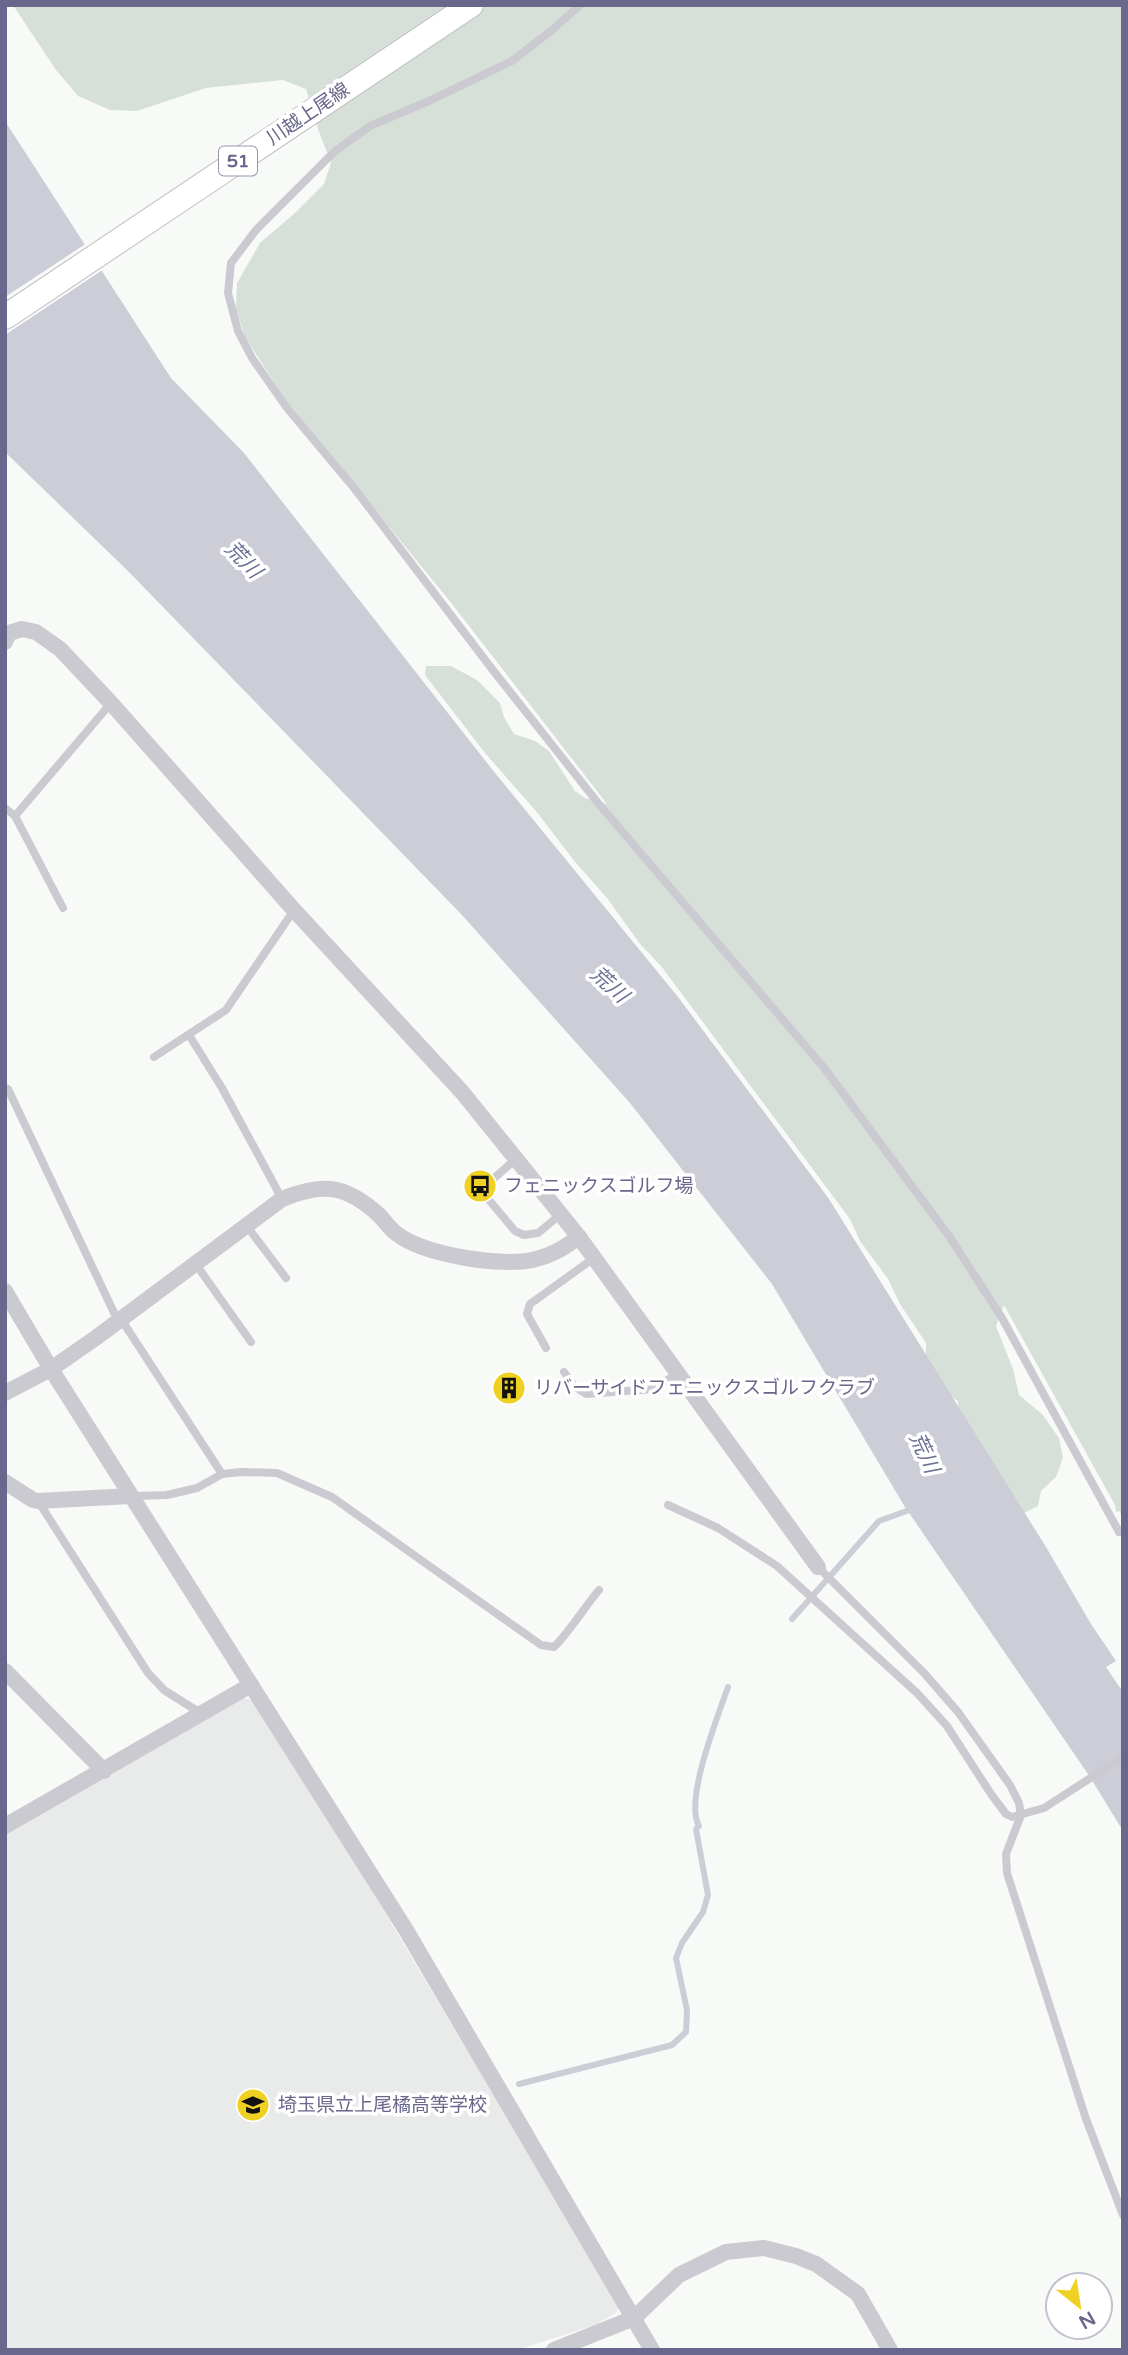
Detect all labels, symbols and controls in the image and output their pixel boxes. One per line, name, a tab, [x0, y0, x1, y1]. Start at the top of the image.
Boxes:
street label: 川越上尾線	[262, 78, 354, 150]
road number: 51	[219, 146, 257, 176]
water label: 荒川	[219, 536, 268, 585]
water label: 荒川	[585, 962, 634, 1010]
bus stop icon: フェニックスゴルフ場	[461, 1167, 499, 1205]
place label: フェニックスゴルフ場	[504, 1175, 693, 1197]
building icon: リバーサイドフェニックスゴルフクラブ	[490, 1369, 528, 1407]
place label: リバーサイドフェニックスゴルフクラブ	[534, 1377, 875, 1399]
water label: 荒川	[904, 1429, 945, 1479]
school or university icon: 埼玉県立上尾橘高等学校	[234, 2086, 272, 2124]
place label: 埼玉県立上尾橘高等学校	[278, 2094, 487, 2116]
north arrow	[1044, 2271, 1114, 2341]
text: N	[1075, 2307, 1099, 2333]

